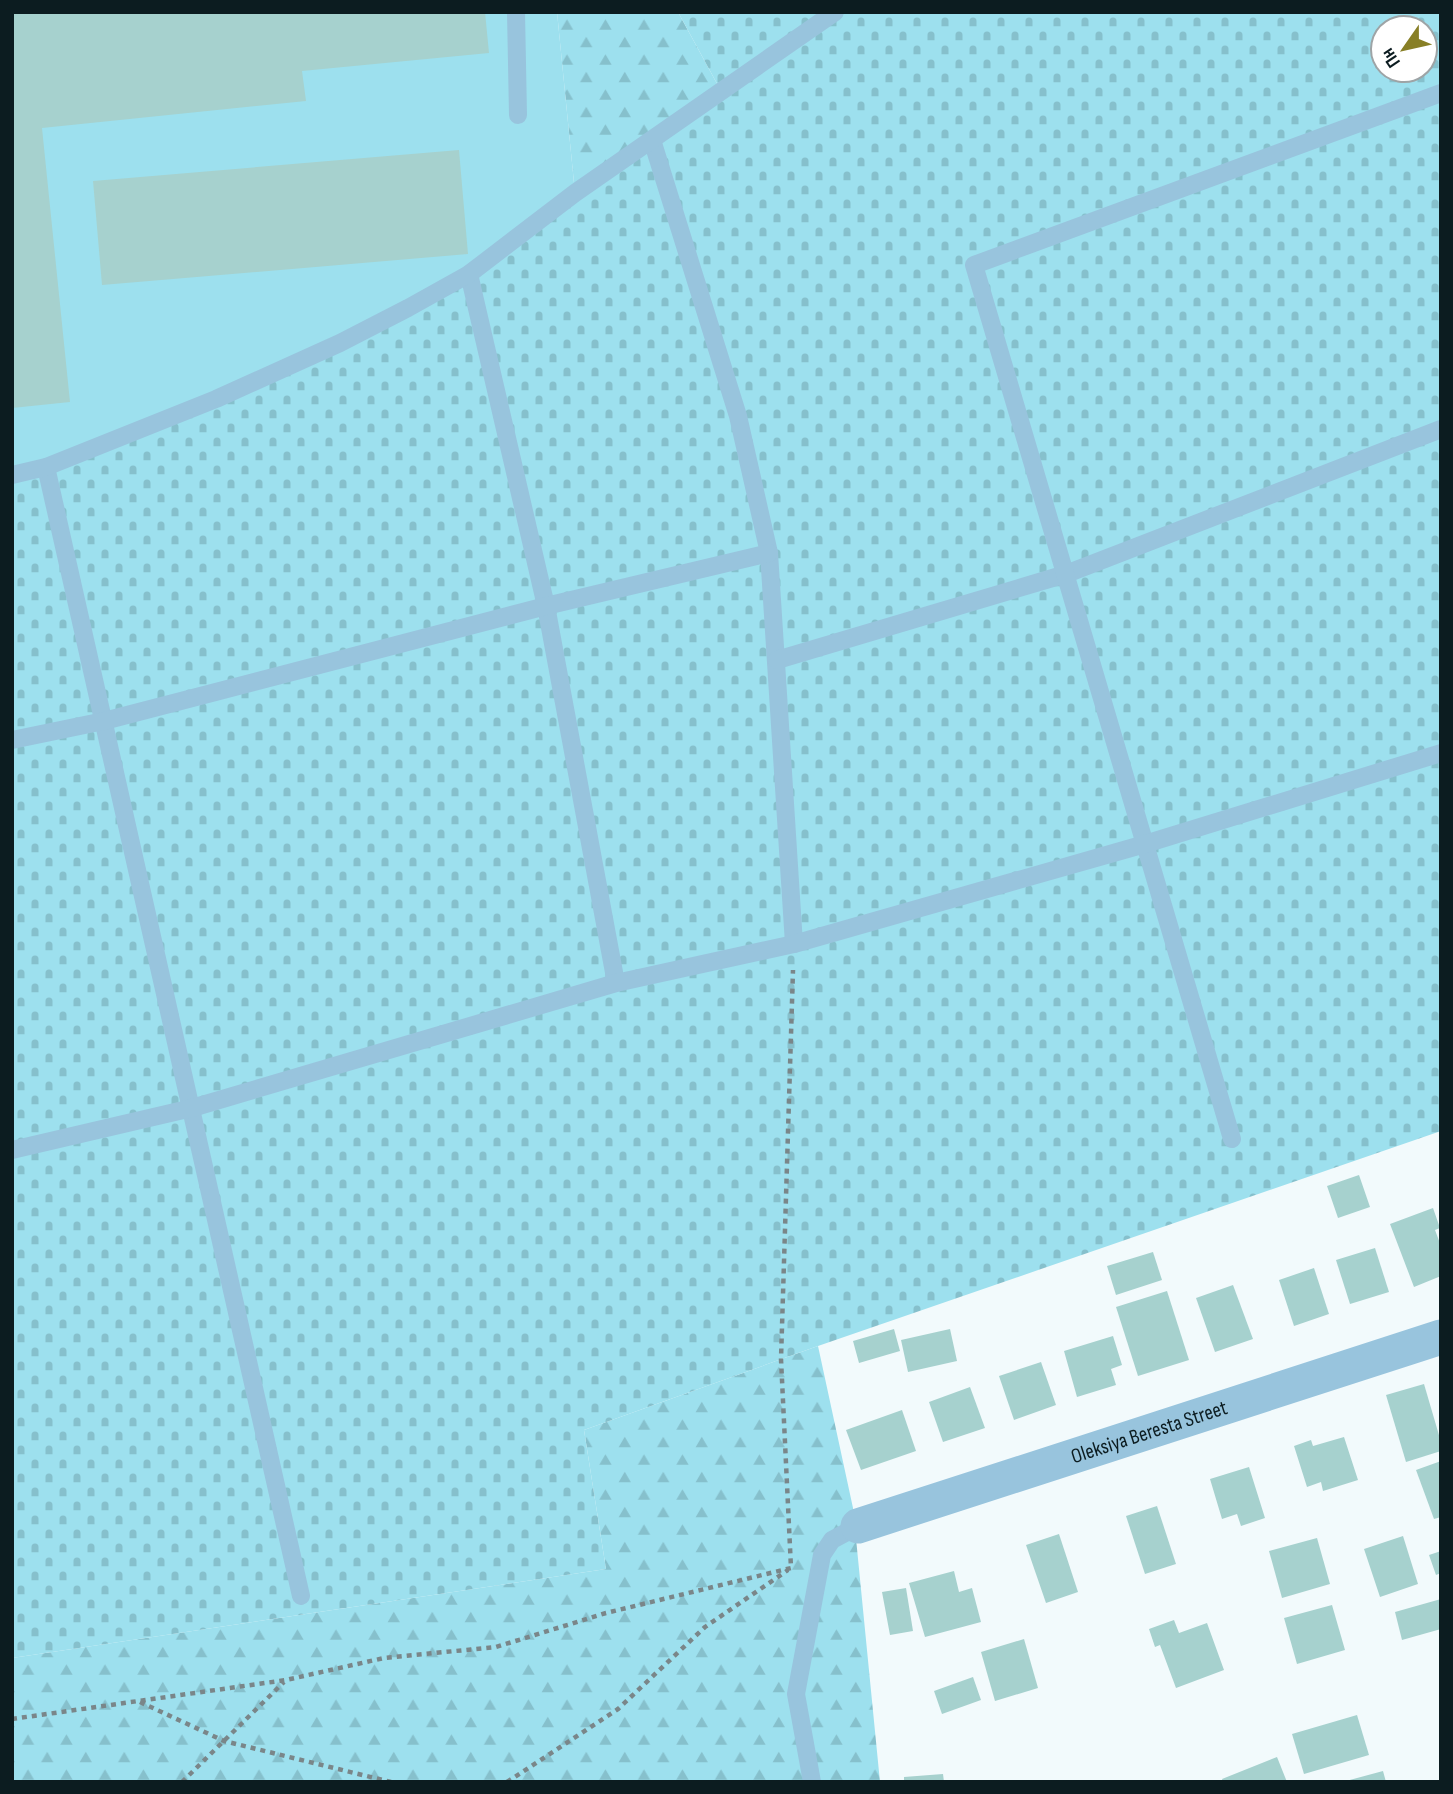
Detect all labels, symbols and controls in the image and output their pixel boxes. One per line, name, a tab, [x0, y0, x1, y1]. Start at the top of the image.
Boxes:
north arrow	[1369, 14, 1439, 84]
text: Пн	[1376, 44, 1406, 72]
street label: Oleksiya Beresta Street	[1068, 1395, 1230, 1469]

